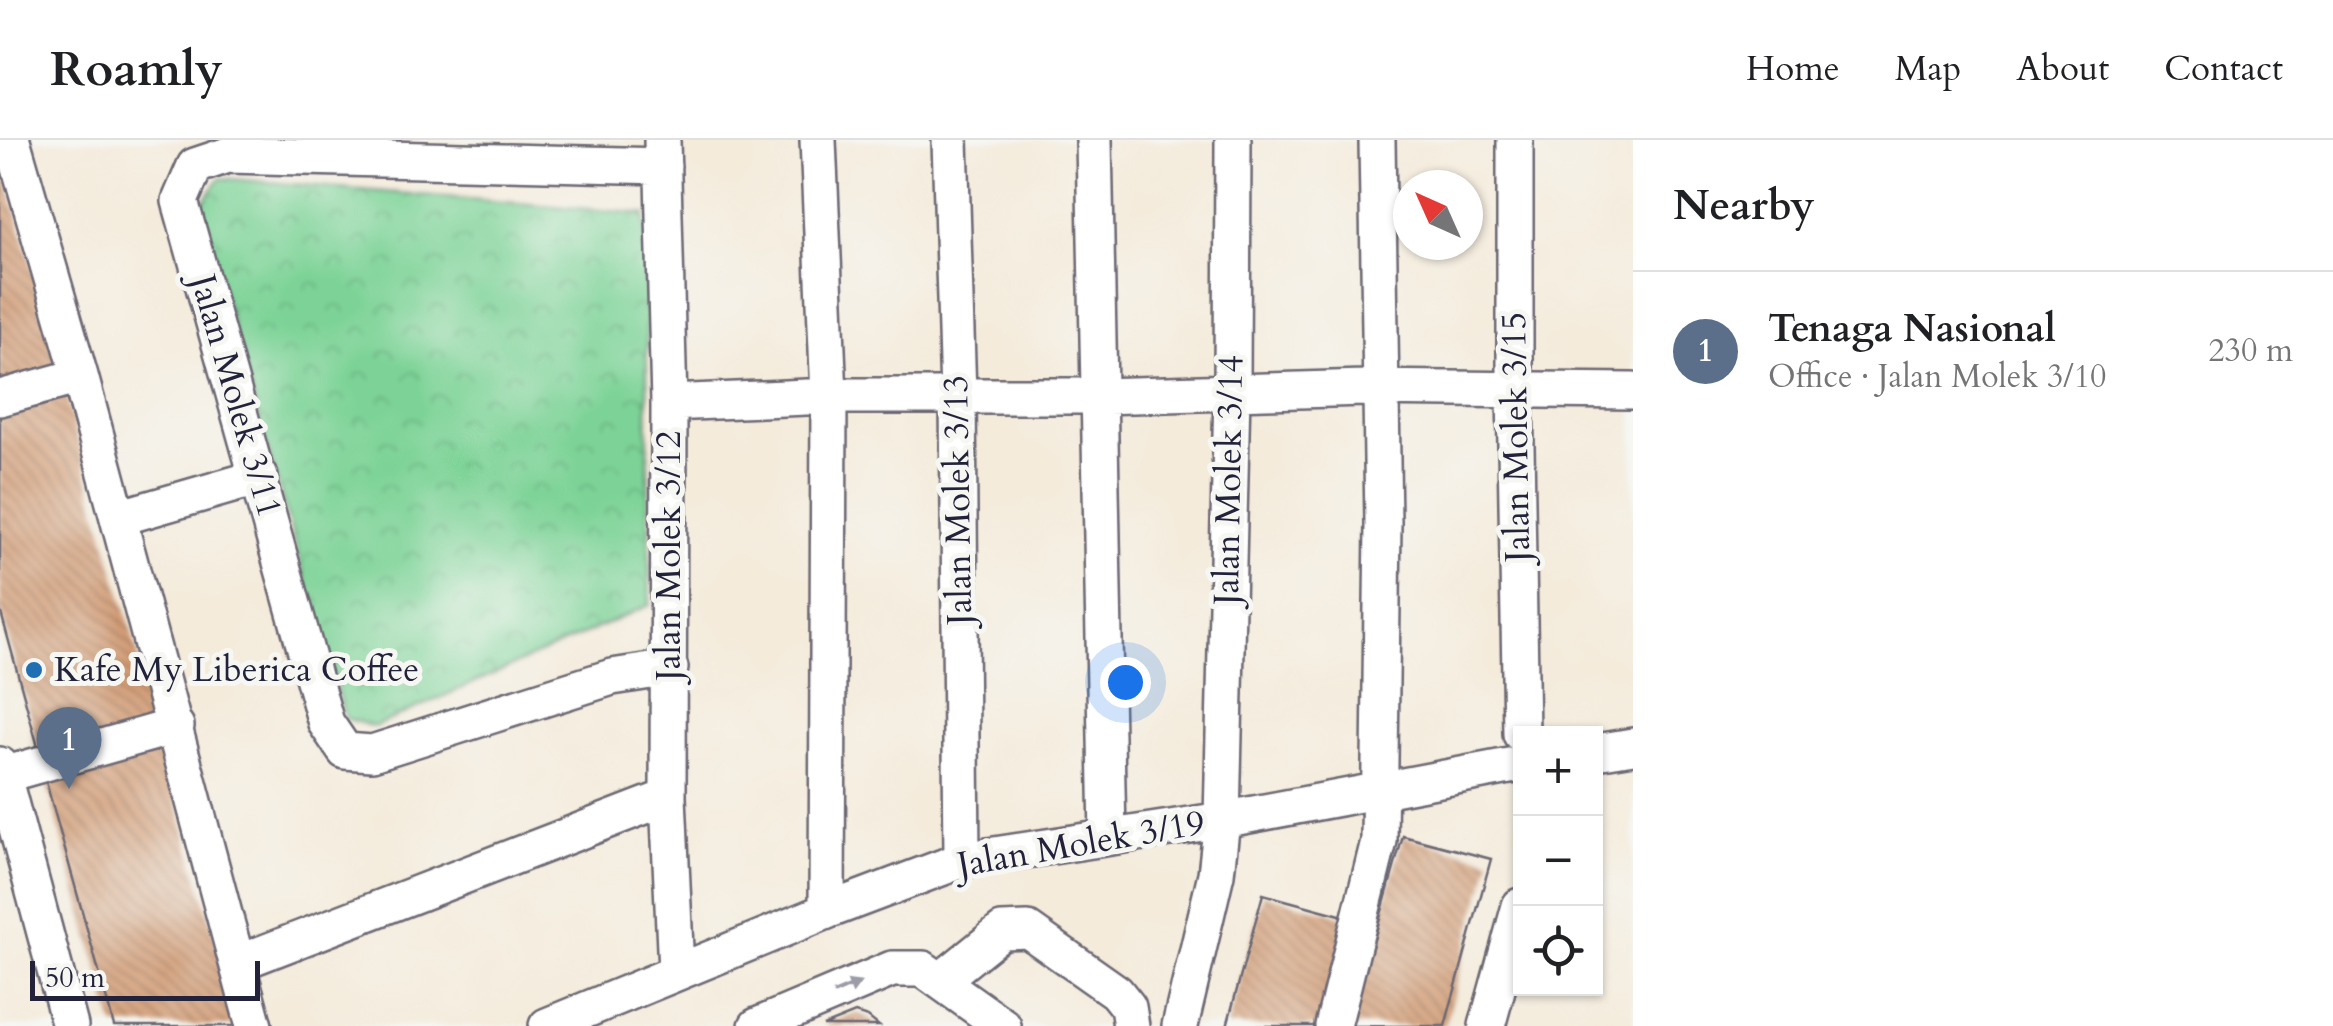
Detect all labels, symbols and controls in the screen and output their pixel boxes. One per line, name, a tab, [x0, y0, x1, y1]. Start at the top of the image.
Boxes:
text: Roamly	[50, 37, 223, 102]
text: Home	[1746, 45, 1840, 93]
text: Map	[1895, 45, 1961, 93]
text: About	[2016, 45, 2109, 93]
text: Contact	[2164, 45, 2283, 93]
north arrow	[1393, 170, 1483, 260]
text: Nearby	[1673, 177, 1815, 234]
street label: Jalan Molek 3/11	[177, 264, 294, 523]
text: Tenaga Nasional	[1768, 303, 2056, 355]
street label: Jalan Molek 3/15	[1490, 311, 1542, 568]
text: 1	[1697, 329, 1714, 373]
text: 230 m	[2208, 329, 2293, 373]
street label: Jalan Molek 3/14	[1203, 354, 1255, 611]
text: Office · Jalan Molek 3/10	[1768, 355, 2107, 399]
street label: Jalan Molek 3/13	[932, 374, 984, 631]
street label: Jalan Molek 3/12	[645, 431, 693, 686]
place label: Kafe My Liberica Coffee	[54, 646, 419, 694]
your location	[1100, 657, 1151, 708]
marker: Kafe My Liberica Coffee	[23, 659, 45, 681]
pin: 1	[36, 706, 102, 789]
map controls	[1513, 726, 1603, 996]
button: +	[1513, 726, 1603, 816]
street label: Jalan Molek 3/19	[949, 799, 1208, 890]
button: −	[1513, 816, 1603, 906]
button: locate	[1513, 906, 1603, 996]
scale bar	[30, 956, 260, 1000]
text: 50 m	[45, 959, 105, 997]
one-way arrow	[832, 980, 862, 996]

